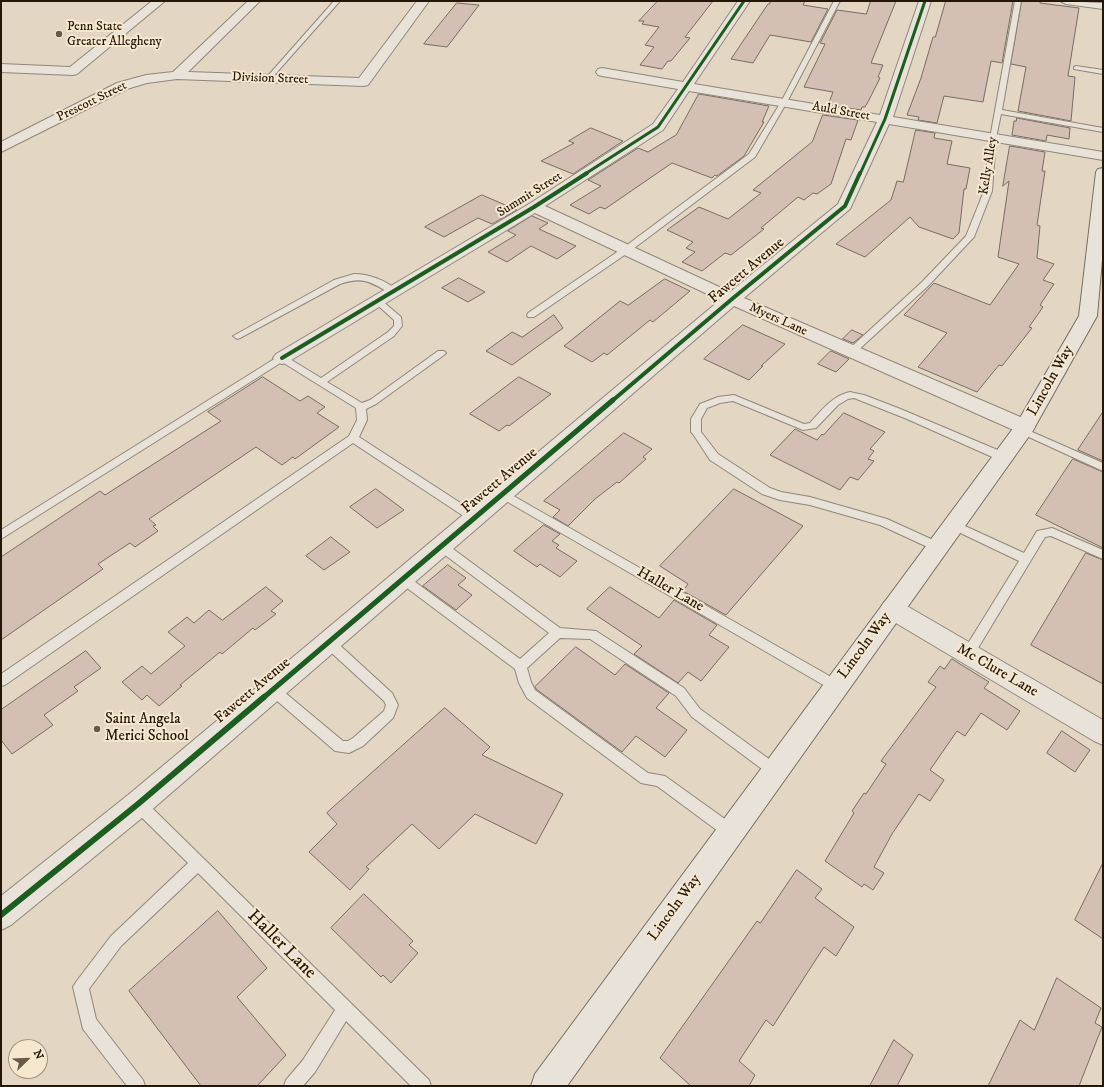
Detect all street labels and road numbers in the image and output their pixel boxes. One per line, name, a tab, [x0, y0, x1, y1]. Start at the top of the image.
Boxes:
street label: Division Street	[232, 70, 308, 88]
street label: Prescott Street	[54, 78, 130, 126]
street label: Auld Street	[811, 99, 871, 125]
street label: Kelly Alley	[977, 136, 1001, 196]
street label: Summit Street	[495, 169, 565, 221]
street label: Fawcett Avenue	[705, 234, 789, 308]
street label: Myers Lane	[746, 300, 810, 340]
street label: Lincoln Way	[1024, 343, 1078, 419]
street label: Fawcett Avenue	[458, 444, 542, 518]
street label: Haller Lane	[633, 564, 707, 616]
street label: Lincoln Way	[835, 609, 895, 683]
street label: Mc Clure Lane	[953, 640, 1041, 702]
street label: Fawcett Avenue	[211, 654, 295, 728]
street label: Lincoln Way	[645, 871, 705, 945]
street label: Haller Lane	[242, 906, 320, 984]

